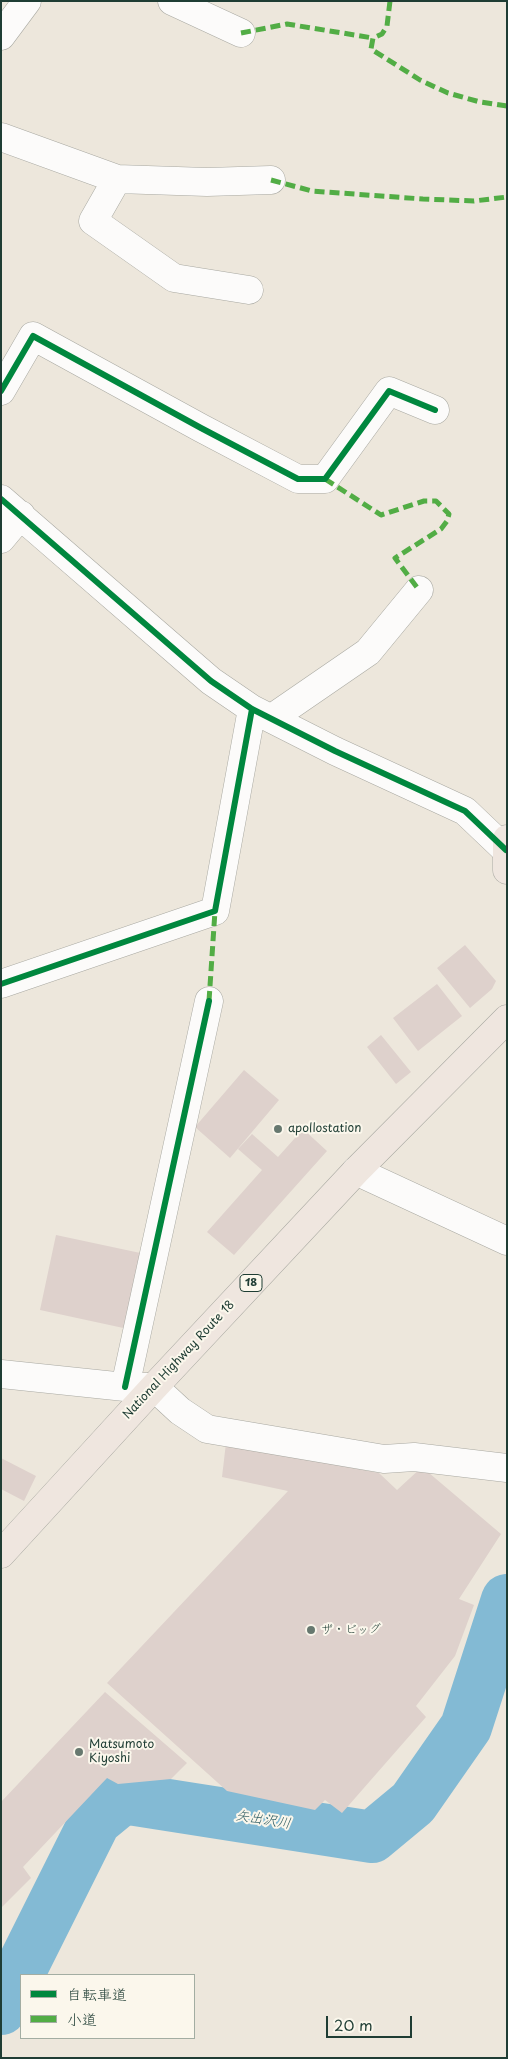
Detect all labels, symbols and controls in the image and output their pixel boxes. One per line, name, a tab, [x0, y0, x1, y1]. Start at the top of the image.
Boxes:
place label: apollostation	[288, 1122, 361, 1136]
marker: apollostation	[272, 1123, 284, 1135]
road number: 18	[240, 1275, 262, 1292]
street label: National Highway Route 18	[120, 1298, 238, 1422]
place label: ザ・ビッグ	[321, 1623, 381, 1637]
marker: ザ・ビッグ	[305, 1624, 317, 1636]
place label: Matsumoto Kiyoshi	[89, 1738, 154, 1766]
marker: Matsumoto Kiyoshi	[73, 1746, 85, 1758]
water label: 矢出沢川	[234, 1807, 292, 1833]
legend	[20, 1974, 195, 2039]
text: 自転車道	[67, 1982, 127, 2005]
scale bar	[328, 2006, 414, 2038]
text: 小道	[67, 2007, 97, 2030]
text: 20 m	[334, 2013, 373, 2036]

